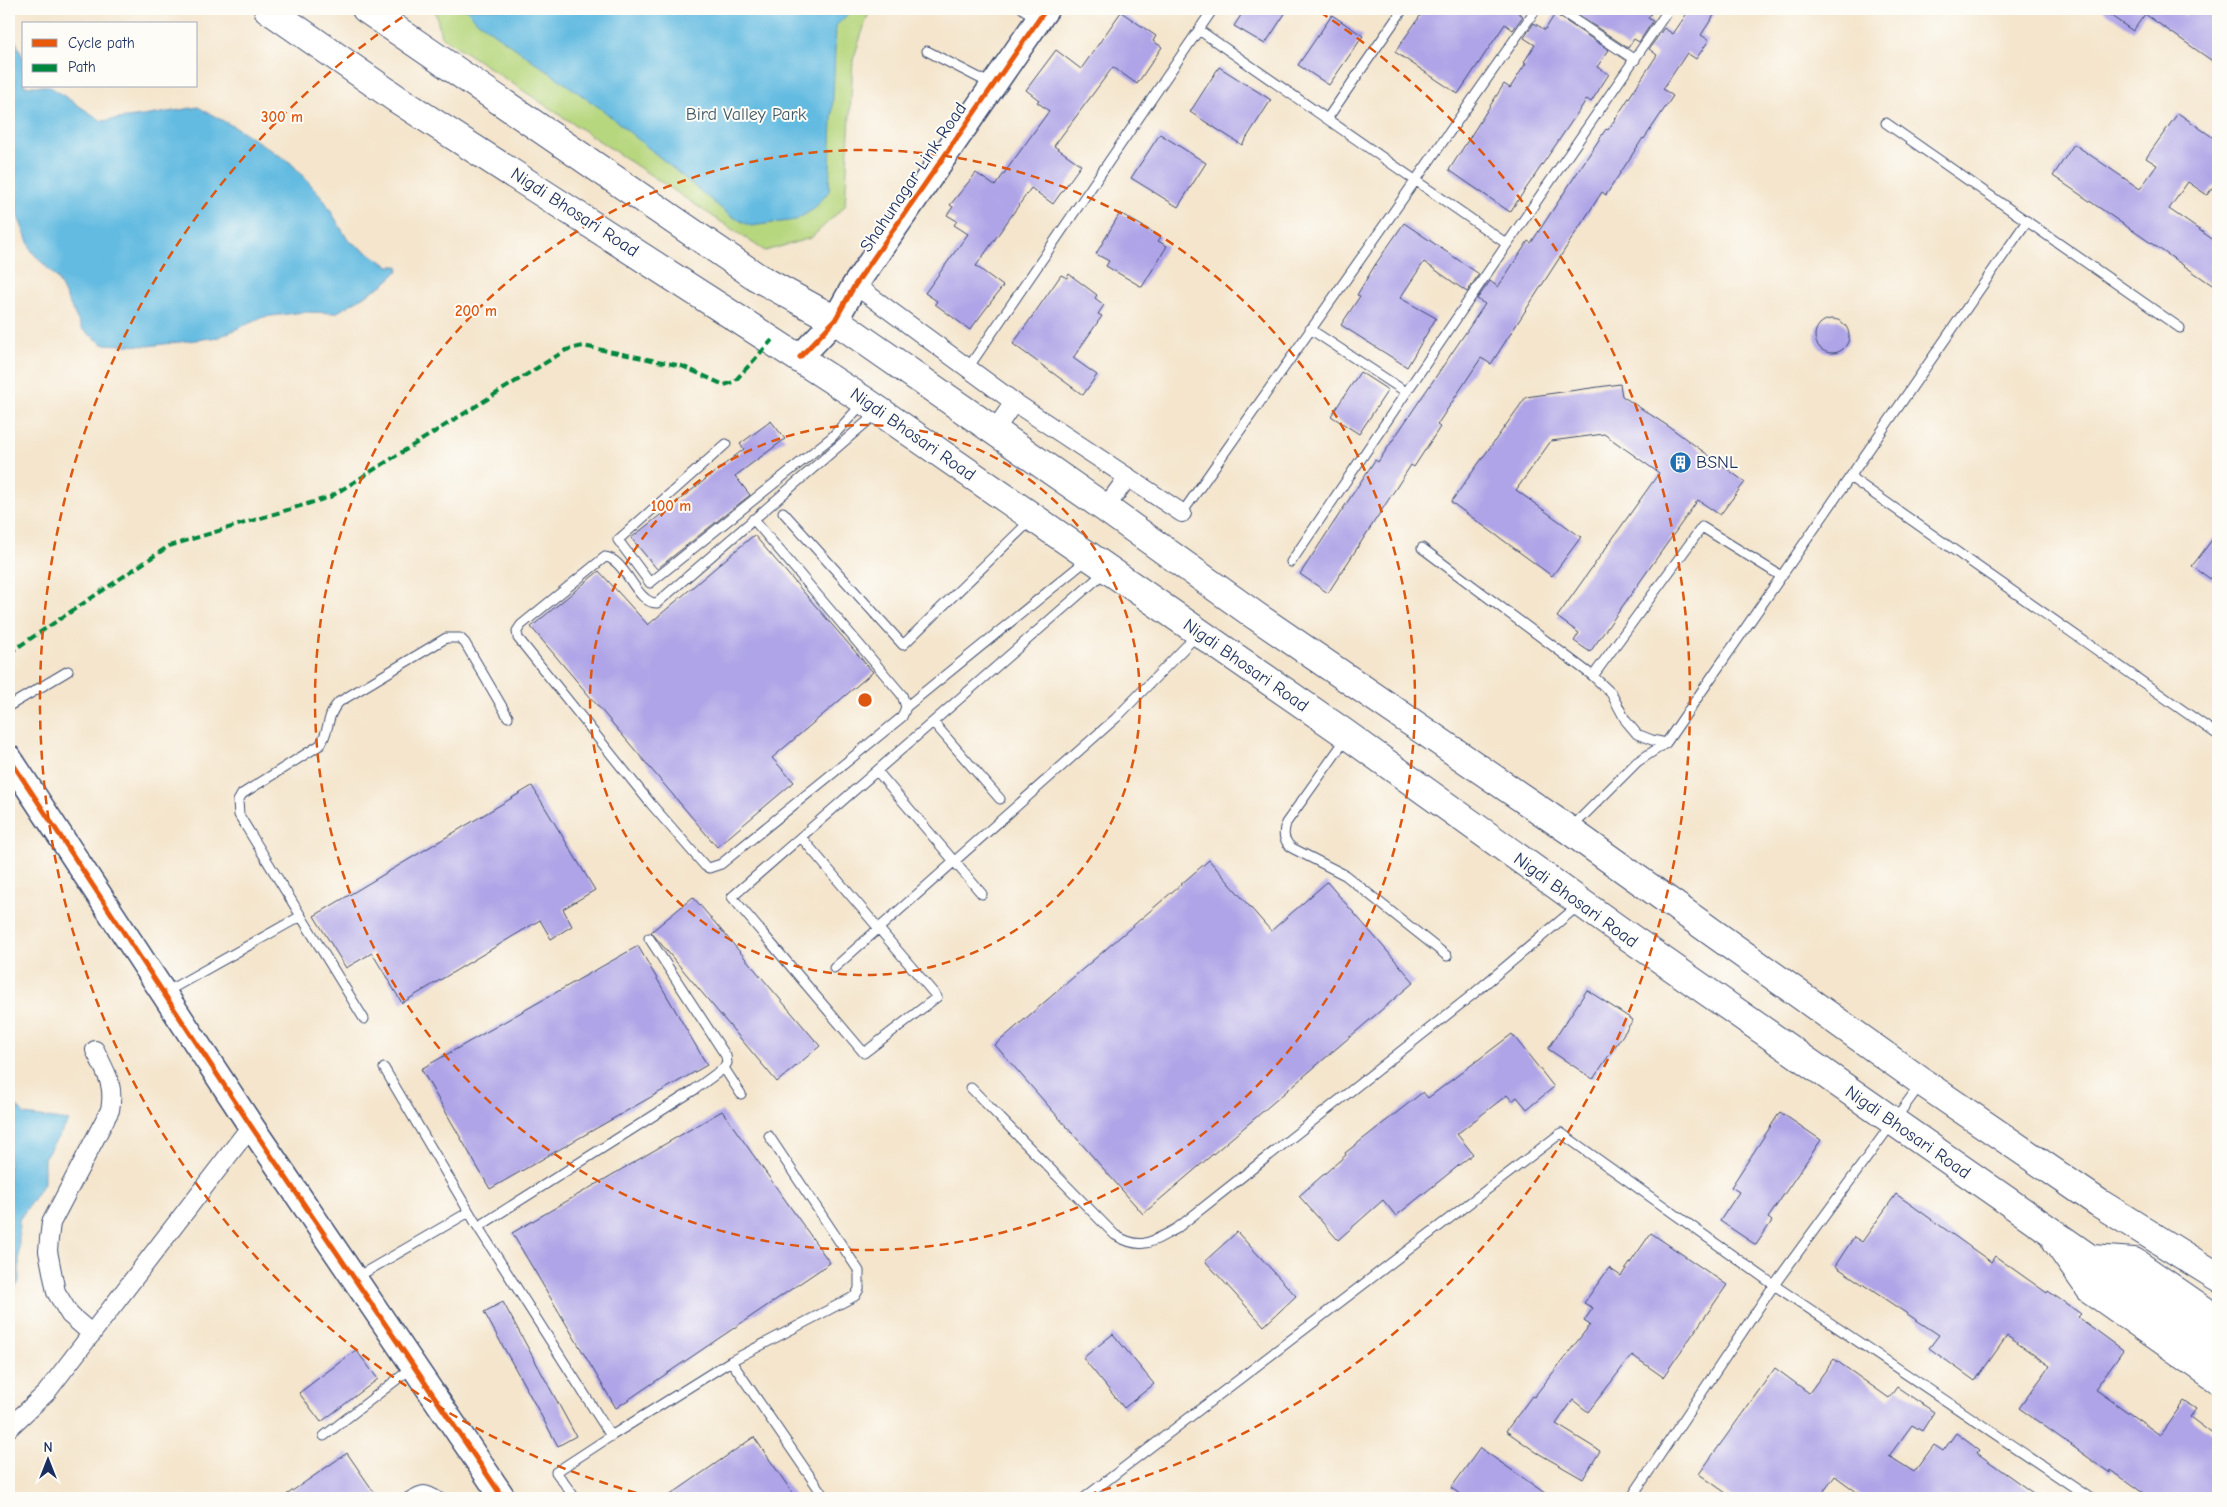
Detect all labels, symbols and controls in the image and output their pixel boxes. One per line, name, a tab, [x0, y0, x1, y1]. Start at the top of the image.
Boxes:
legend	[22, 22, 198, 88]
text: Cycle path	[68, 34, 135, 52]
text: Path	[68, 58, 96, 76]
street label: Shahunagar Link Road	[856, 99, 971, 256]
park label: Bird Valley Park	[686, 104, 807, 125]
text: 300 m	[261, 108, 303, 126]
street label: Nigdi Bhosari Road	[507, 163, 643, 262]
text: 200 m	[455, 302, 497, 320]
street label: Nigdi Bhosari Road	[846, 383, 979, 485]
building icon: BSNL	[1668, 450, 1692, 474]
place label: BSNL	[1696, 452, 1738, 473]
text: 100 m	[651, 497, 691, 515]
street label: Nigdi Bhosari Road	[1179, 614, 1312, 716]
centre of rings	[856, 691, 874, 709]
street label: Nigdi Bhosari Road	[1510, 848, 1642, 952]
street label: Nigdi Bhosari Road	[1841, 1081, 1974, 1183]
north arrow	[22, 1434, 72, 1484]
text: N	[43, 1439, 53, 1456]

